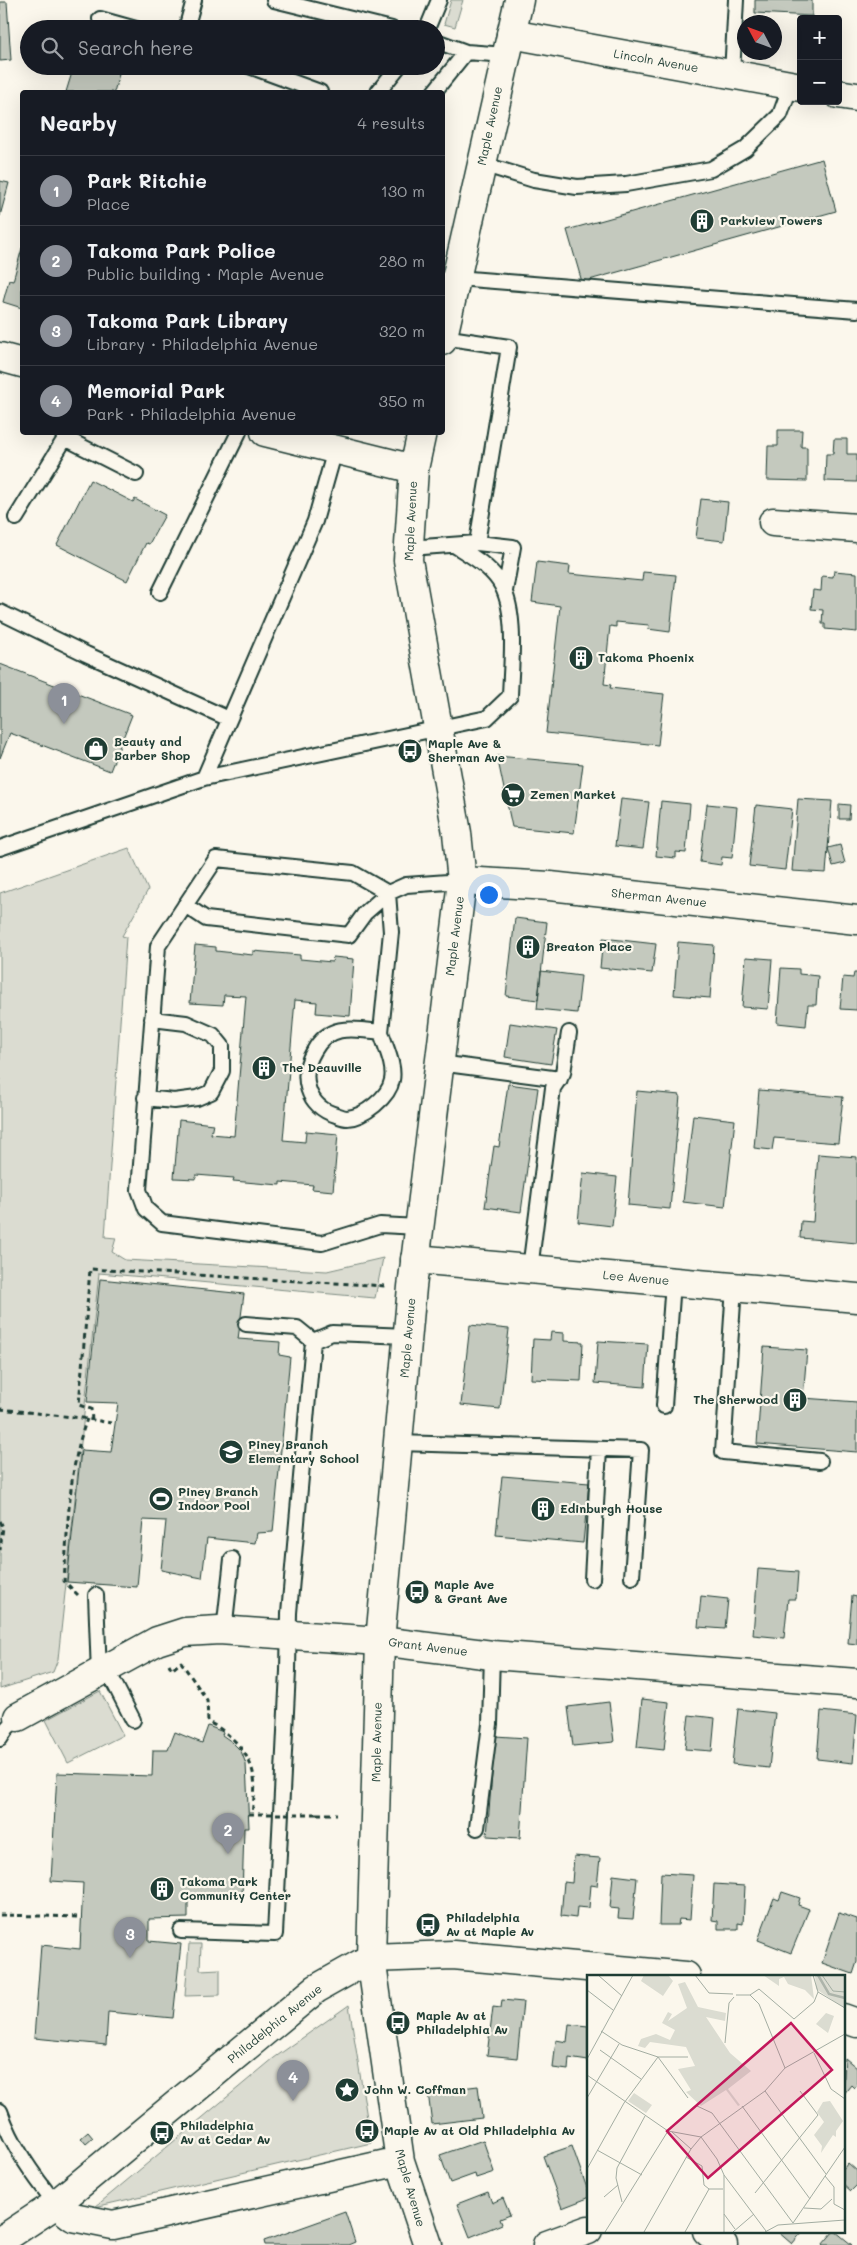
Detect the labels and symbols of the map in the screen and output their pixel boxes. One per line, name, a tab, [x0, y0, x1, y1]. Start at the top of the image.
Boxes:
north arrow	[737, 15, 782, 60]
street label: Lincoln Avenue	[613, 45, 700, 75]
street label: Maple Avenue	[473, 85, 505, 167]
building icon: Parkview Towers	[689, 208, 715, 234]
place label: Parkview Towers	[720, 212, 823, 228]
street label: Maple Avenue	[400, 480, 420, 561]
building icon: Takoma Phoenix	[568, 645, 594, 671]
place label: Takoma Phoenix	[598, 649, 694, 665]
pin: 1	[48, 683, 80, 724]
place label: Beauty and Barber Shop	[114, 733, 191, 763]
place label: Maple Ave & Sherman Ave	[428, 735, 505, 765]
shop icon: Beauty and Barber Shop	[83, 736, 109, 762]
bus stop icon: Maple Ave & Sherman Ave	[397, 738, 423, 764]
supermarket icon: Zemen Market	[500, 782, 526, 808]
place label: Zemen Market	[530, 786, 616, 802]
your location	[476, 882, 502, 908]
street label: Sherman Avenue	[611, 884, 708, 910]
street label: Maple Avenue	[441, 895, 467, 977]
building icon: Breaton Place	[515, 934, 541, 960]
place label: Breaton Place	[546, 938, 632, 954]
building icon: The Deauville	[251, 1055, 277, 1081]
place label: The Deauville	[282, 1059, 362, 1075]
street label: Lee Avenue	[602, 1266, 670, 1288]
street label: Maple Avenue	[396, 1297, 418, 1379]
building icon: The Sherwood	[782, 1387, 808, 1413]
place label: The Sherwood	[693, 1391, 778, 1407]
place label: Piney Branch Elementary School	[248, 1436, 359, 1466]
school or university icon: Piney Branch Elementary School	[218, 1439, 244, 1465]
place label: Piney Branch Indoor Pool	[178, 1483, 258, 1513]
sports icon: Piney Branch Indoor Pool	[148, 1486, 174, 1512]
building icon: Edinburgh House	[530, 1496, 556, 1522]
place label: Edinburgh House	[560, 1500, 662, 1516]
place label: Maple Ave & Grant Ave	[434, 1576, 508, 1606]
bus stop icon: Maple Ave & Grant Ave	[404, 1579, 430, 1605]
street label: Grant Avenue	[388, 1633, 469, 1659]
street label: Maple Avenue	[367, 1702, 385, 1782]
pin: 2	[212, 1813, 244, 1854]
place label: Takoma Park Community Center	[180, 1873, 291, 1903]
building icon: Takoma Park Community Center	[149, 1876, 175, 1902]
place label: Philadelphia Av at Maple Av	[446, 1909, 535, 1939]
bus stop icon: Philadelphia Av at Maple Av	[415, 1912, 441, 1938]
pin: 3	[114, 1917, 146, 1958]
inset map	[587, 1975, 844, 2232]
street label: Philadelphia Avenue	[224, 1980, 325, 2066]
place label: Maple Av at Philadelphia Av	[416, 2007, 508, 2037]
bus stop icon: Maple Av at Philadelphia Av	[385, 2010, 411, 2036]
pin: 4	[277, 2060, 309, 2101]
place icon: John W. Coffman	[334, 2077, 360, 2103]
place label: John W. Coffman	[364, 2081, 466, 2097]
place label: Philadelphia Av at Cedar Av	[180, 2117, 271, 2147]
bus stop icon: Maple Av at Old Philadelphia Av	[354, 2118, 380, 2144]
bus stop icon: Philadelphia Av at Cedar Av	[149, 2120, 175, 2146]
place label: Maple Av at Old Philadelphia Av	[384, 2122, 576, 2138]
street label: Maple Avenue	[392, 2147, 430, 2229]

